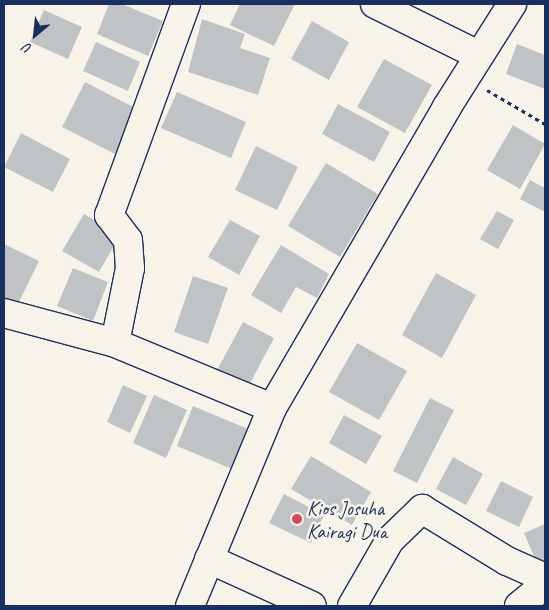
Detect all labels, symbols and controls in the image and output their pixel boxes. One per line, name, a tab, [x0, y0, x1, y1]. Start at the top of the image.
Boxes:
north arrow	[10, 10, 60, 60]
text: U	[21, 40, 35, 58]
place label: Kios Josuha Kairagi Dua	[307, 496, 387, 543]
marker: Kios Josuha Kairagi Dua	[291, 513, 303, 525]

